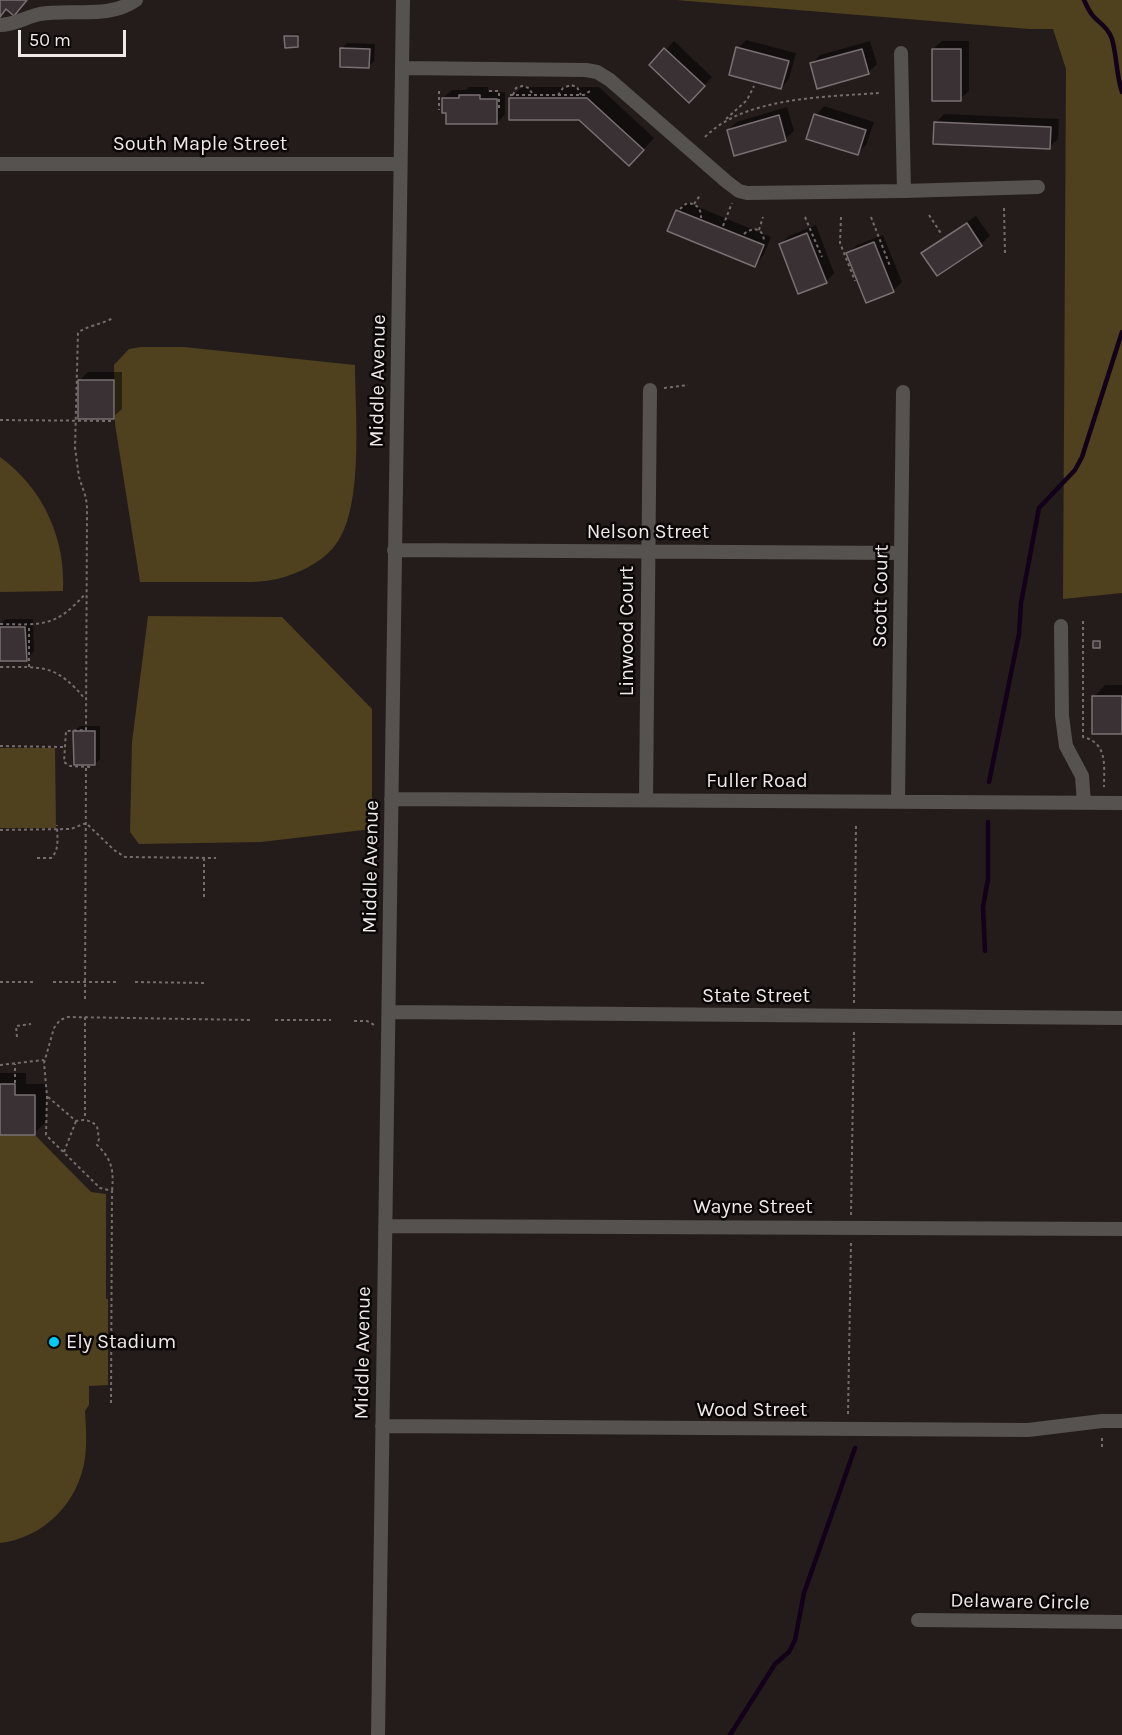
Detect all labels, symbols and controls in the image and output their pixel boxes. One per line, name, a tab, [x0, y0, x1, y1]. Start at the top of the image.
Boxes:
scale bar	[21, 18, 129, 56]
text: 50 m	[29, 29, 71, 51]
street label: South Maple Street	[113, 132, 287, 156]
street label: Middle Avenue	[365, 314, 391, 448]
street label: Nelson Street	[587, 520, 709, 544]
street label: Scott Court	[868, 544, 894, 648]
street label: Linwood Court	[615, 566, 639, 696]
street label: Fuller Road	[706, 769, 808, 793]
street label: Middle Avenue	[358, 800, 384, 934]
street label: State Street	[702, 984, 810, 1008]
street label: Wayne Street	[693, 1195, 813, 1219]
street label: Middle Avenue	[350, 1286, 376, 1420]
place label: Ely Stadium	[66, 1330, 176, 1354]
marker: Ely Stadium	[47, 1335, 61, 1349]
street label: Wood Street	[697, 1398, 807, 1422]
street label: Delaware Circle	[950, 1589, 1090, 1615]

